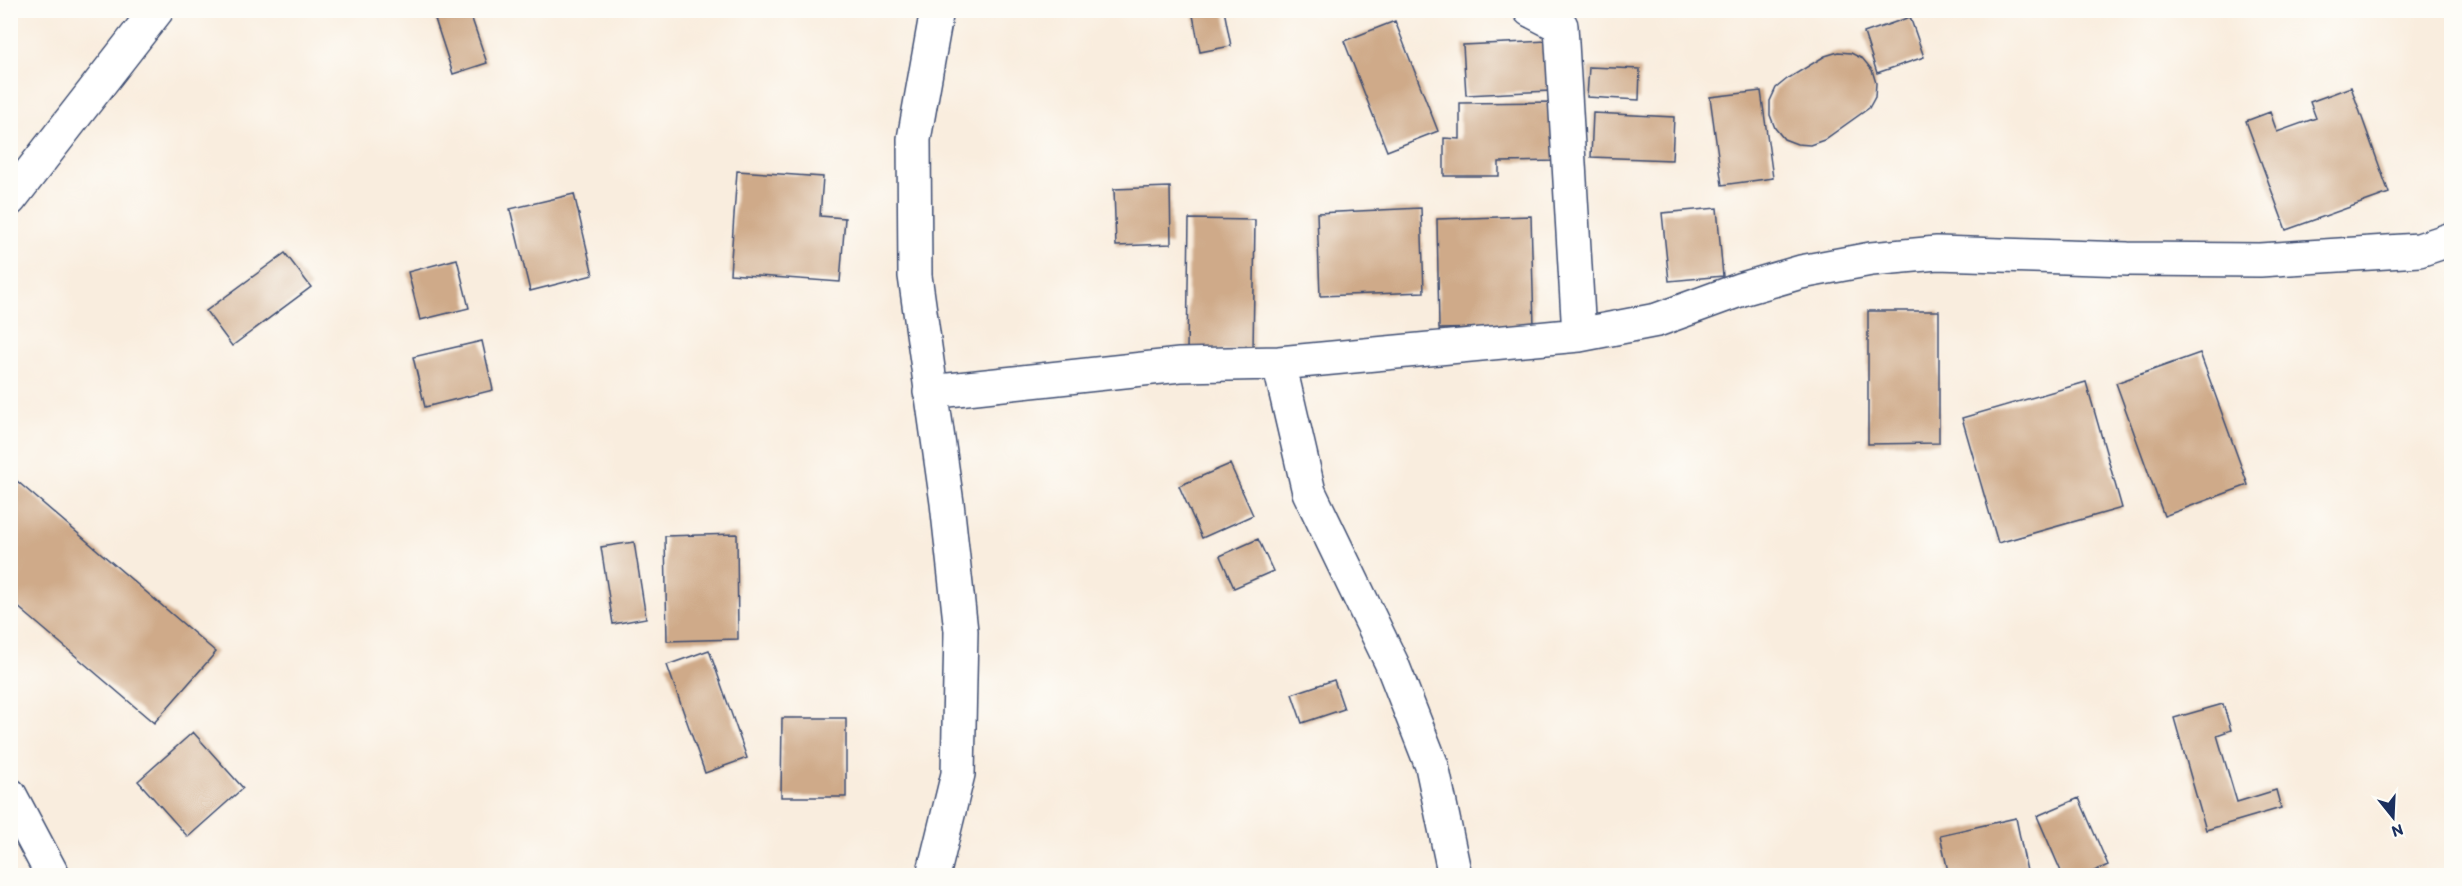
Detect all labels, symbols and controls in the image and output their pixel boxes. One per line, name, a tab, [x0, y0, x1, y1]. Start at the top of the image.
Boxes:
north arrow	[2363, 787, 2423, 847]
text: N	[2389, 820, 2406, 841]

